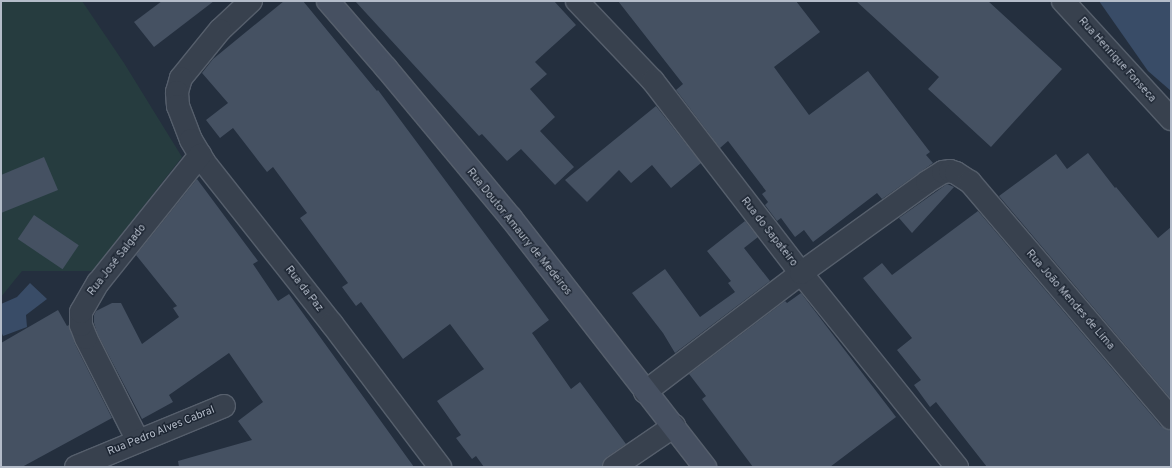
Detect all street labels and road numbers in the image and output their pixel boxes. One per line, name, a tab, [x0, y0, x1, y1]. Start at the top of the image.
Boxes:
street label: Rua Henrique Fonseca	[1075, 15, 1159, 105]
street label: Rua Doutor Amaury de Medeiros	[464, 166, 574, 298]
street label: Rua do Sapateiro	[738, 195, 800, 269]
street label: Rua José Salgado	[85, 222, 149, 298]
street label: Rua João Mendes de Lima	[1023, 247, 1117, 353]
street label: Rua da Paz	[282, 264, 326, 314]
street label: Rua Pedro Alves Cabral	[105, 403, 217, 459]

